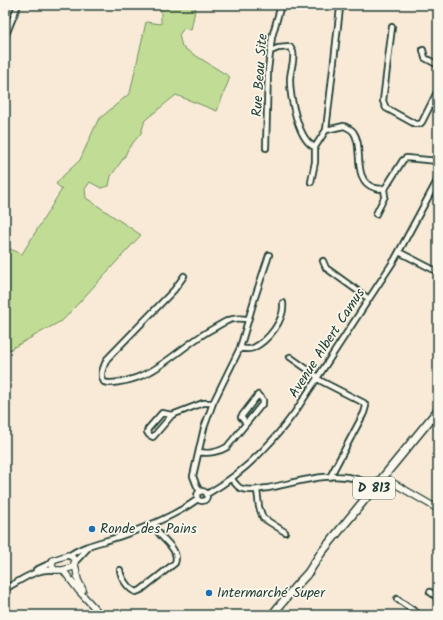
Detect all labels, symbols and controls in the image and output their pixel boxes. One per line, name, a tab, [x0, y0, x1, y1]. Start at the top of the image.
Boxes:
street label: Rue Beau Site	[246, 32, 274, 117]
street label: Avenue Albert Camus	[283, 284, 371, 402]
road number: D 813	[353, 477, 395, 499]
place label: Ronde des Pains	[100, 518, 197, 540]
marker: Ronde des Pains	[87, 524, 97, 534]
place label: Intermarché Super	[217, 582, 326, 604]
marker: Intermarché Super	[204, 588, 214, 598]

